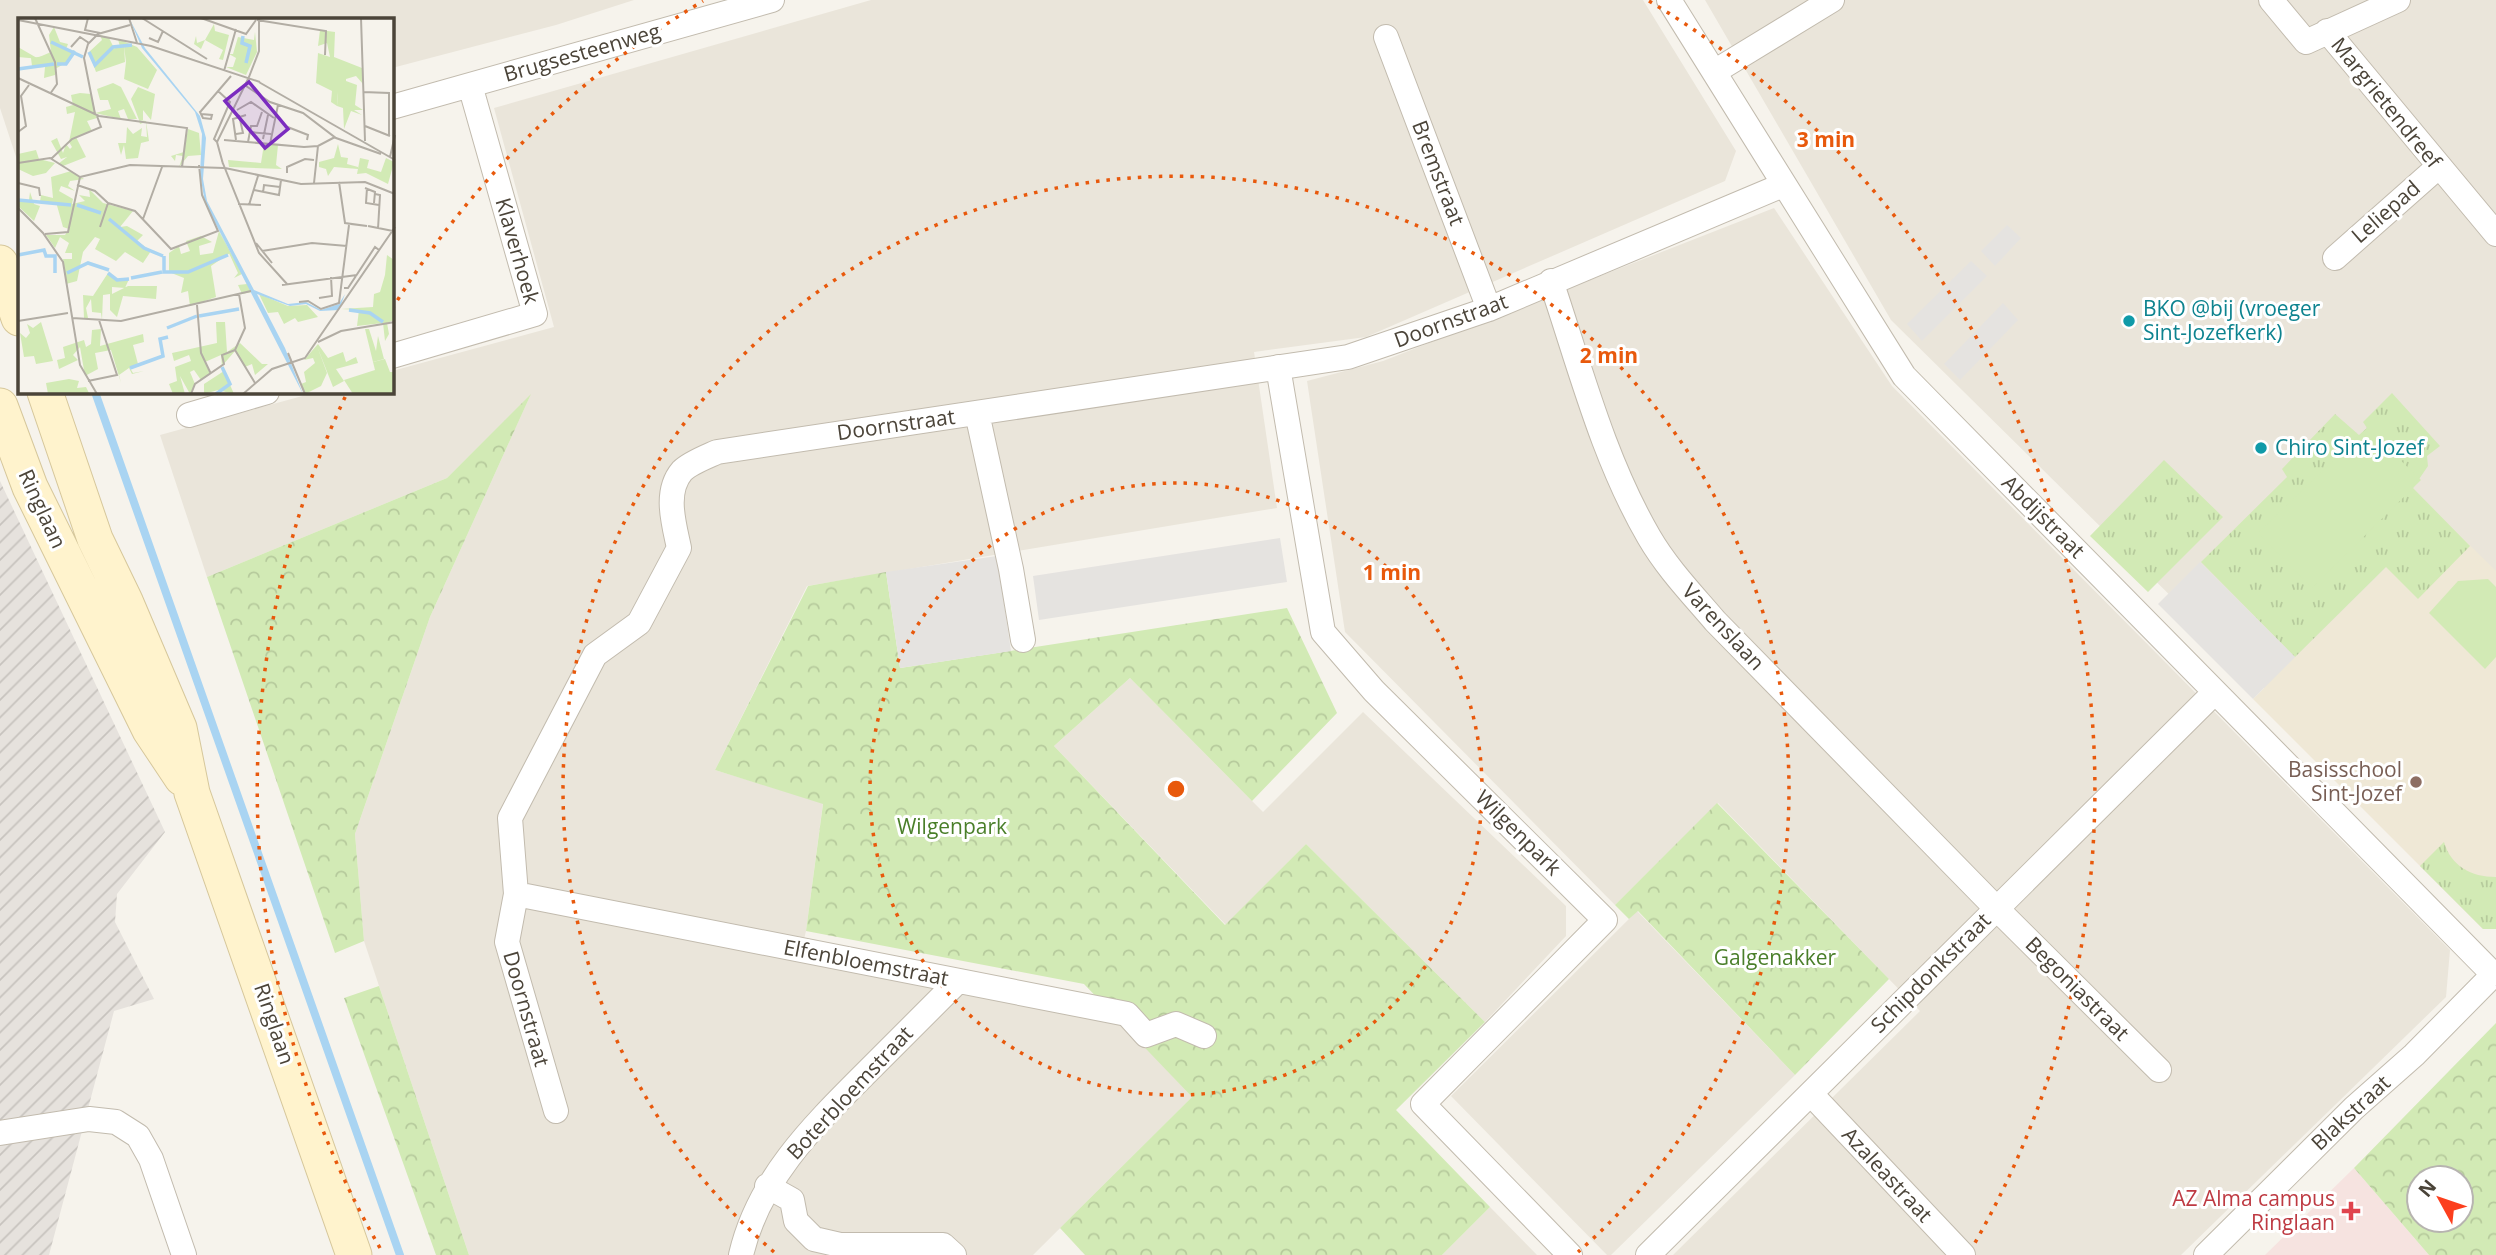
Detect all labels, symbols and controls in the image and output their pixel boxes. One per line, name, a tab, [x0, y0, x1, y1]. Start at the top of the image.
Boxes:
street label: Brugsesteenweg	[500, 16, 663, 88]
inset map	[18, 18, 394, 394]
street label: Margrietendreef	[2325, 31, 2449, 175]
street label: Bremstraat	[1406, 116, 1472, 229]
text: 3 min	[1797, 125, 1855, 153]
street label: Leliepad	[2345, 174, 2426, 249]
street label: Klaverhoek	[489, 194, 546, 307]
street label: Doornstraat	[1390, 287, 1511, 354]
place label: BKO @bij (vroeger Sint-Jozefkerk)	[2143, 294, 2321, 346]
marker: BKO @bij (vroeger Sint-Jozefkerk)	[2121, 313, 2137, 329]
text: 2 min	[1580, 341, 1638, 369]
street label: Doornstraat	[835, 402, 957, 446]
place label: Chiro Sint-Jozef	[2275, 433, 2426, 461]
marker: Chiro Sint-Jozef	[2253, 440, 2269, 456]
street label: Ringlaan	[12, 465, 73, 553]
street label: Abdijstraat	[1996, 469, 2091, 564]
text: 1 min	[1363, 558, 1421, 586]
street label: Varenslaan	[1676, 577, 1771, 676]
place label: Basisschool Sint-Jozef	[2288, 755, 2404, 807]
marker: Basisschool Sint-Jozef	[2408, 774, 2424, 790]
centre of rings	[1164, 777, 1188, 801]
street label: Wilgenpark	[1470, 783, 1568, 881]
park label: Wilgenpark	[897, 812, 1007, 840]
street label: Schipdonkstraat	[1864, 906, 1996, 1038]
street label: Begoniastraat	[2020, 930, 2136, 1046]
street label: Elfenbloemstraat	[781, 932, 951, 992]
park label: Galgenakker	[1714, 943, 1837, 971]
street label: Doornstraat	[497, 948, 557, 1070]
street label: Ringlaan	[248, 979, 302, 1068]
street label: Boterbloemstraat	[780, 1020, 918, 1165]
street label: Blakstraat	[2305, 1068, 2396, 1156]
street label: Azaleastraat	[1836, 1121, 1939, 1228]
north arrow	[2405, 1164, 2475, 1234]
text: N	[2412, 1174, 2442, 1202]
place label: AZ Alma campus Ringlaan	[2172, 1184, 2335, 1236]
marker: AZ Alma campus Ringlaan	[2341, 1201, 2361, 1221]

